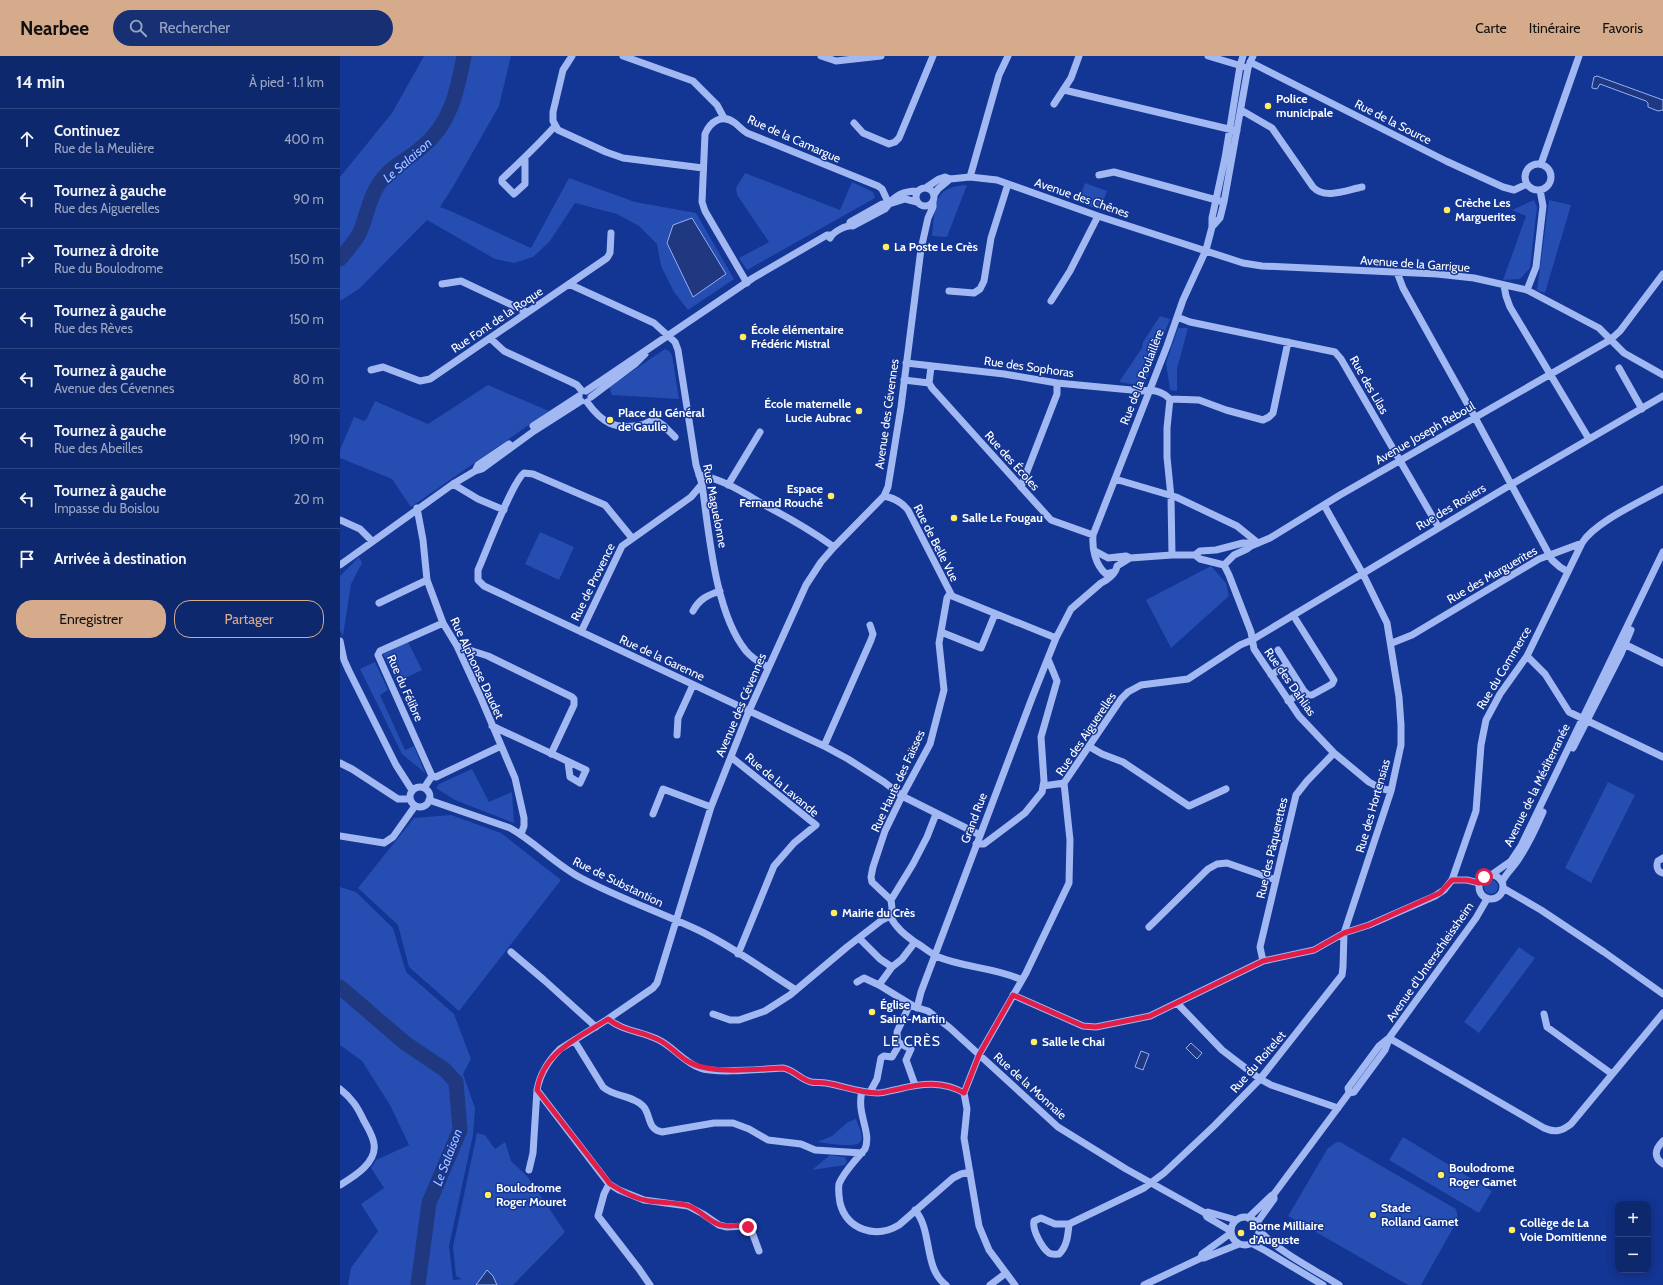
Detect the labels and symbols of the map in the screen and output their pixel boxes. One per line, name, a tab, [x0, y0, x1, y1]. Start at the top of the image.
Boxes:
place label: Police municipale	[1276, 91, 1333, 120]
street label: Rue de la Source	[1352, 96, 1434, 147]
marker: Police municipale	[1263, 101, 1273, 111]
street label: Rue de la Camargue	[745, 111, 843, 166]
water label: Le Salaison	[379, 134, 435, 186]
street label: Avenue des Chênes	[1033, 174, 1131, 221]
place label: Crèche Les Marguerites	[1455, 195, 1516, 224]
marker: Crèche Les Marguerites	[1442, 205, 1452, 215]
place label: La Poste Le Crès	[894, 239, 978, 254]
marker: La Poste Le Crès	[881, 242, 891, 252]
street label: Avenue de la Garrigue	[1360, 252, 1470, 275]
street label: Rue Font de la Roque	[448, 283, 545, 356]
place label: École élémentaire Frédéric Mistral	[751, 322, 844, 351]
street label: Rue de la Poulaillère	[1116, 327, 1167, 427]
marker: École élémentaire Frédéric Mistral	[738, 332, 748, 342]
street label: Rue des Sophoras	[983, 353, 1075, 380]
street label: Rue des Lilas	[1347, 353, 1392, 417]
street label: Avenue des Cévennes	[871, 358, 902, 470]
place label: École maternelle Lucie Aubrac	[764, 396, 852, 425]
street label: Avenue Joseph Reboul	[1372, 398, 1477, 467]
place label: Place du Général de Gaulle	[618, 405, 705, 434]
marker: École maternelle Lucie Aubrac	[854, 406, 864, 416]
marker: Place du Général de Gaulle	[605, 415, 615, 425]
street label: Rue des Écoles	[982, 428, 1043, 494]
street label: Rue Maguelonne	[700, 463, 731, 549]
street label: Rue des Rosiers	[1413, 480, 1488, 533]
place label: Espace Fernand Rouché	[739, 481, 823, 510]
marker: Espace Fernand Rouché	[826, 491, 836, 501]
street label: Rue de Belle Vue	[911, 502, 962, 584]
place label: Salle Le Fougau	[962, 510, 1043, 525]
marker: Salle Le Fougau	[949, 513, 959, 523]
street label: Rue de Provence	[567, 540, 618, 623]
street label: Rue des Marguerites	[1444, 543, 1540, 606]
street label: Rue Alphonse Daudet	[447, 615, 508, 721]
street label: Rue du Commerce	[1473, 624, 1534, 712]
street label: Rue de la Garenne	[617, 631, 707, 684]
street label: Rue des Dahlias	[1261, 645, 1319, 719]
street label: Avenue des Cévennes	[712, 651, 769, 759]
street label: Rue du Félibre	[384, 652, 427, 724]
street label: Rue des Aiguerelles	[1052, 689, 1119, 778]
street label: Avenue de la Méditerranée	[1500, 721, 1573, 849]
street label: Rue Haute des Faïsses	[867, 727, 928, 834]
street label: Rue de la Lavande	[742, 749, 822, 820]
street label: Rue des Hortensias	[1352, 757, 1393, 854]
street label: Grand Rue	[957, 790, 990, 845]
street label: Rue des Pâquerettes	[1253, 796, 1290, 900]
street label: Rue de Substantion	[570, 853, 666, 910]
route start	[1475, 868, 1493, 886]
street label: Avenue d'Unterschleissheim	[1383, 899, 1477, 1024]
place label: Mairie du Crès	[842, 905, 915, 920]
marker: Mairie du Crès	[829, 908, 839, 918]
place label: Église Saint-Martin	[880, 997, 945, 1026]
marker: Église Saint-Martin	[867, 1007, 877, 1017]
street label: Rue du Roitelet	[1227, 1028, 1289, 1096]
district label: LE CRÈS	[883, 1032, 941, 1050]
place label: Salle le Chai	[1042, 1034, 1105, 1049]
marker: Salle le Chai	[1029, 1037, 1039, 1047]
street label: Rue de la Monnaie	[991, 1049, 1070, 1122]
water label: Le Salaison	[429, 1126, 465, 1188]
place label: Boulodrome Roger Gamet	[1449, 1160, 1517, 1189]
marker: Boulodrome Roger Gamet	[1436, 1170, 1446, 1180]
place label: Boulodrome Roger Mouret	[496, 1180, 566, 1209]
marker: Boulodrome Roger Mouret	[483, 1190, 493, 1200]
place label: Stade Rolland Gamet	[1381, 1200, 1458, 1229]
marker: Stade Rolland Gamet	[1368, 1210, 1378, 1220]
place label: Collège de La Voie Domitienne	[1520, 1215, 1607, 1244]
route end	[739, 1218, 757, 1236]
place label: Borne Milliaire d'Auguste	[1249, 1218, 1324, 1247]
marker: Collège de La Voie Domitienne	[1507, 1225, 1517, 1235]
marker: Borne Milliaire d'Auguste	[1236, 1228, 1246, 1238]

